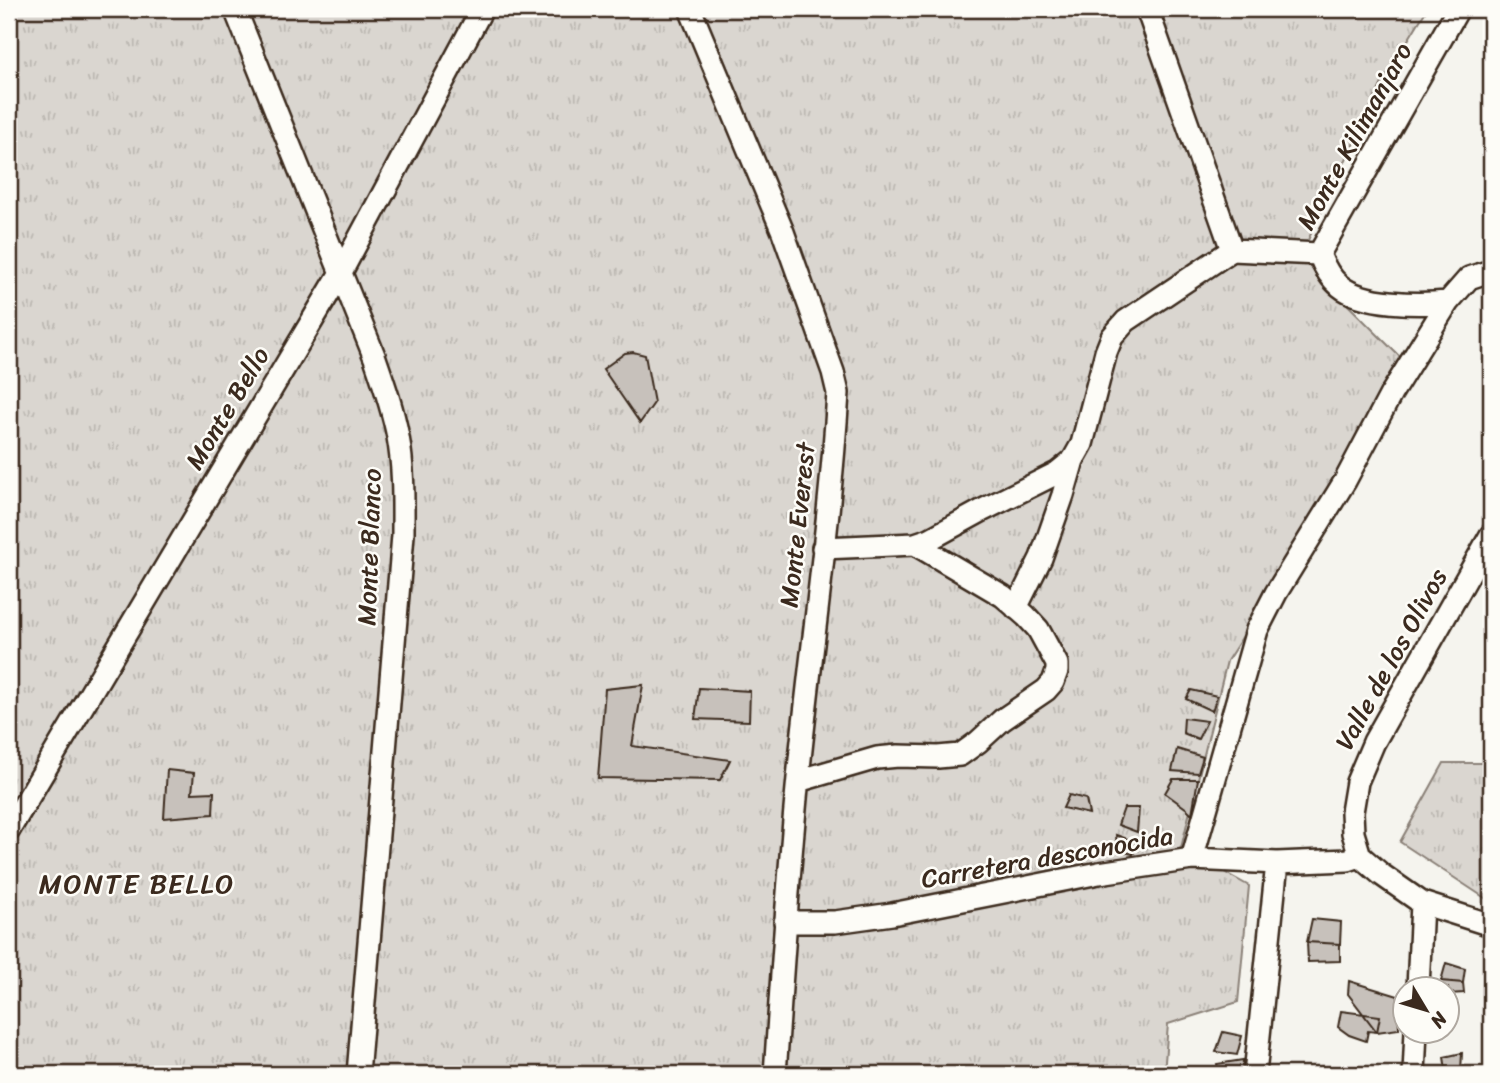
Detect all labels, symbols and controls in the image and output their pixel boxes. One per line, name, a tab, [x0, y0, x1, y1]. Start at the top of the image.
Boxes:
street label: Monte Kilimanjaro	[1283, 33, 1425, 239]
street label: Monte Bello	[172, 337, 282, 479]
street label: Monte Everest	[765, 439, 829, 610]
street label: Monte Blanco	[343, 468, 395, 626]
street label: Valle de los Olivos	[1322, 559, 1460, 759]
street label: Carretera desconocida	[917, 812, 1177, 902]
district label: MONTE BELLO	[39, 859, 235, 908]
north arrow	[1392, 974, 1462, 1044]
text: N	[1421, 1004, 1457, 1036]

